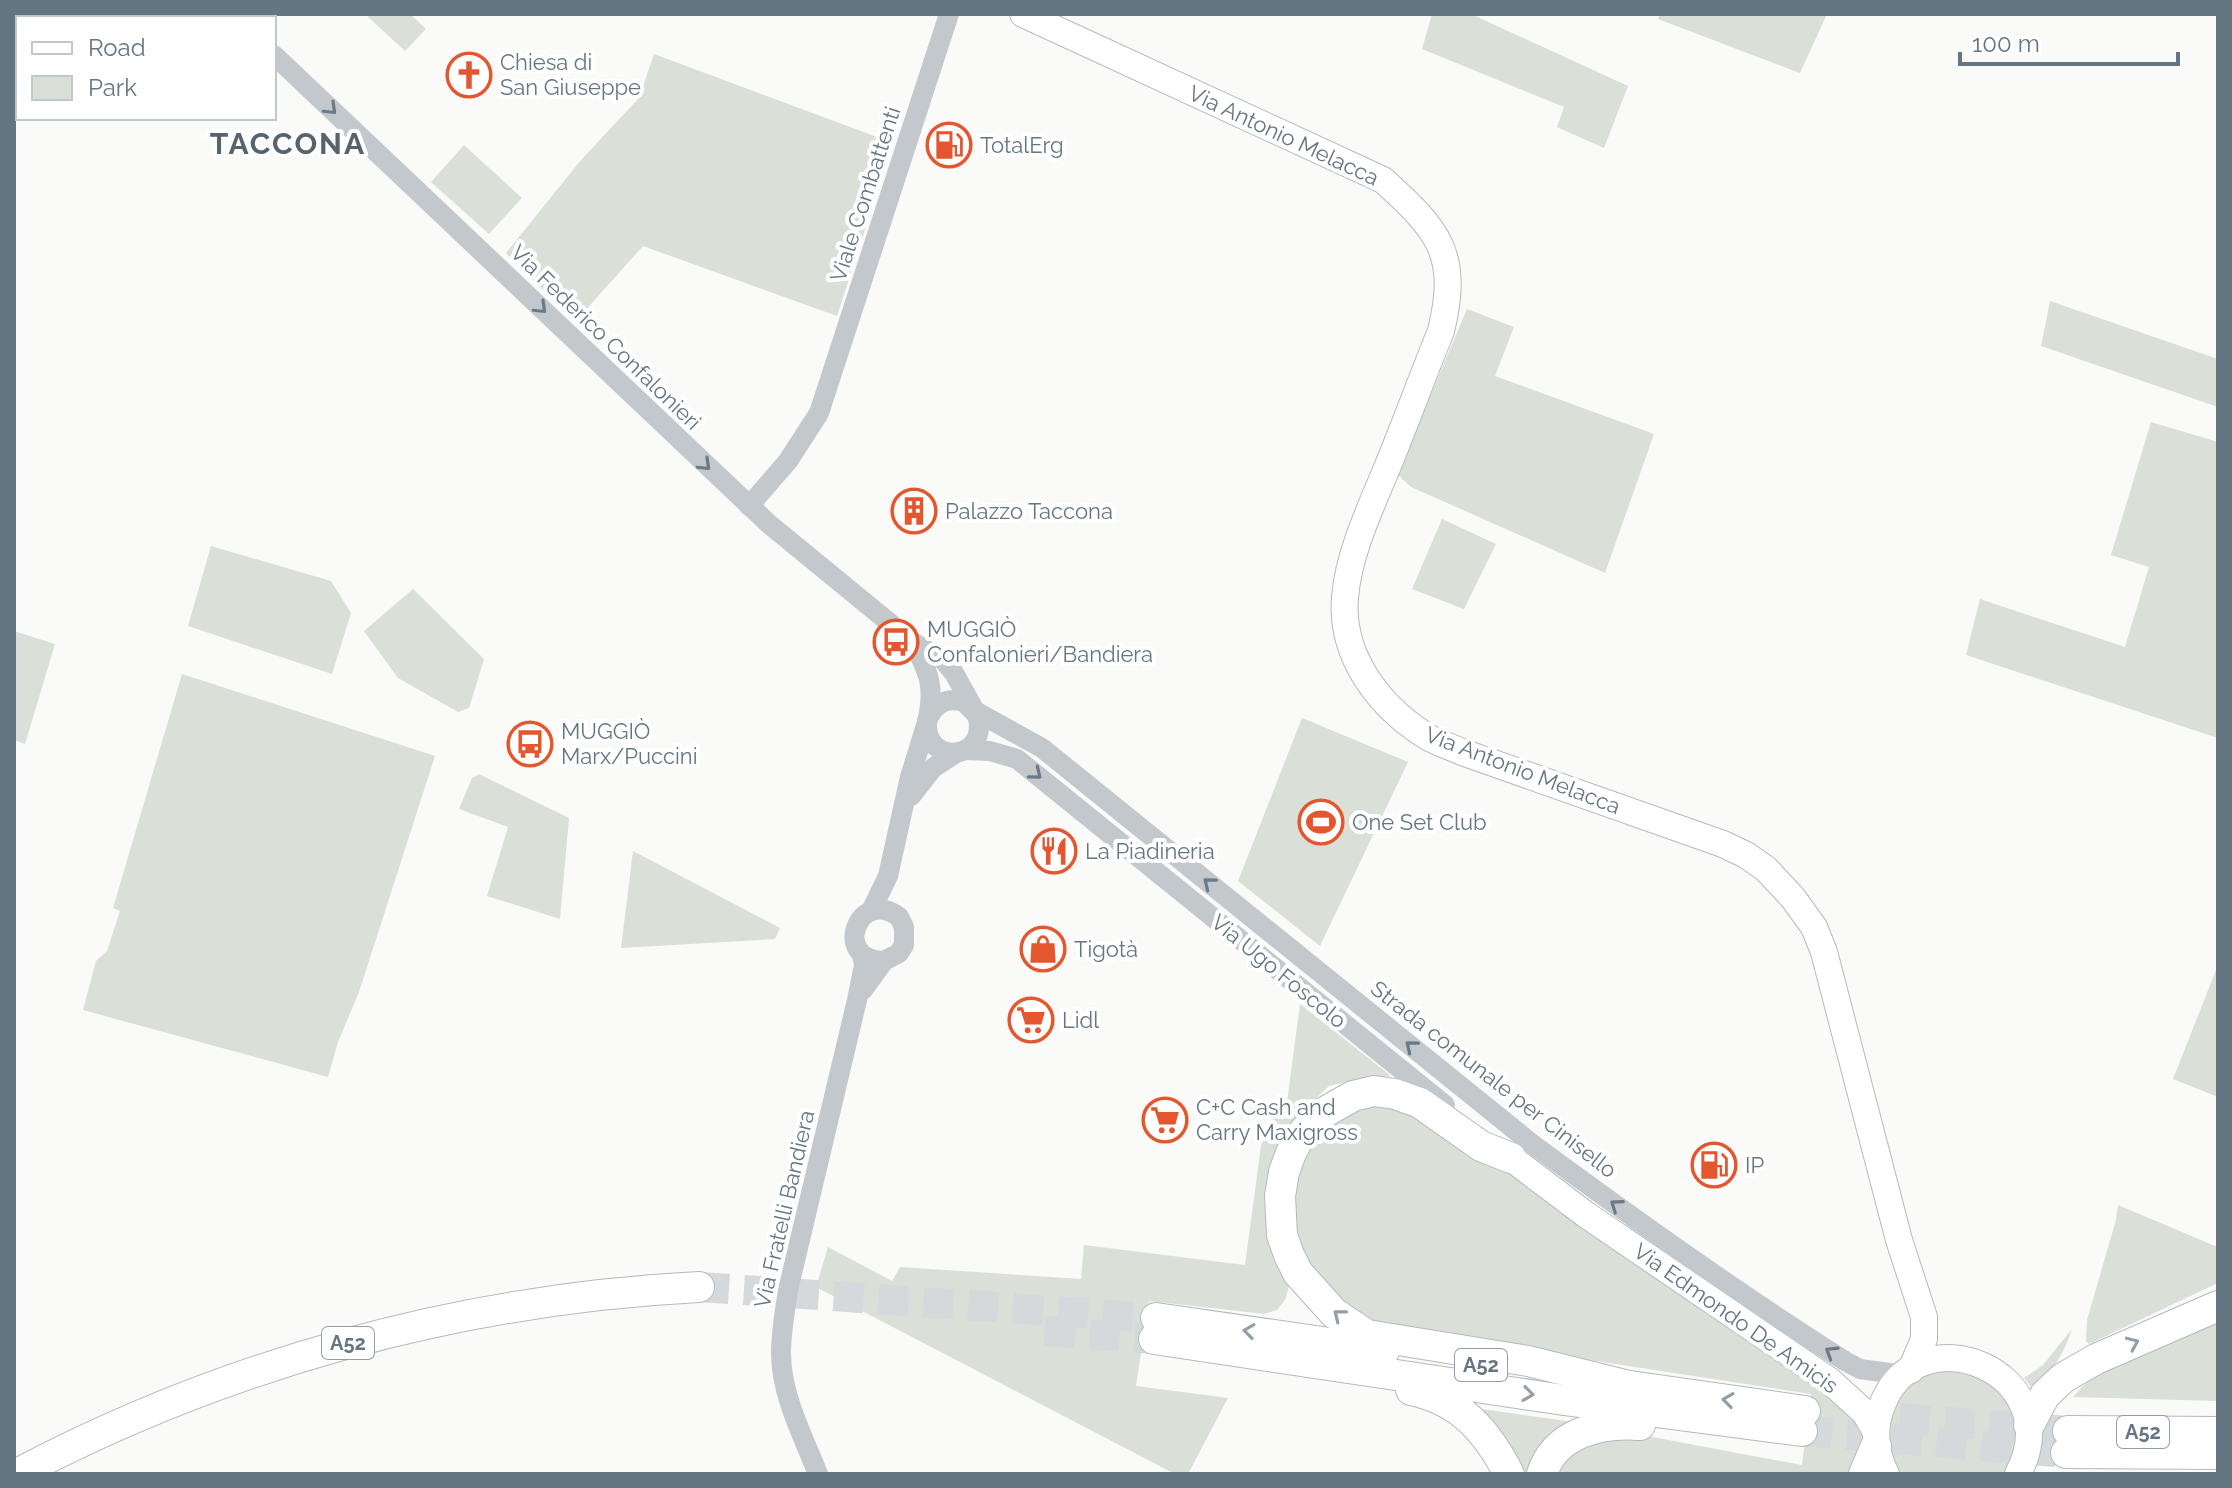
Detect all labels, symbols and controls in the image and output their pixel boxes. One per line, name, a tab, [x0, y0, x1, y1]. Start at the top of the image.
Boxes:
legend	[16, 16, 276, 120]
scale bar	[1960, 16, 2178, 66]
text: 100 m	[1972, 29, 2040, 58]
text: Road	[88, 33, 146, 62]
place label: Chiesa di San Giuseppe	[500, 49, 641, 100]
church icon: Chiesa di San Giuseppe	[445, 51, 493, 99]
text: Park	[88, 73, 137, 102]
street label: Via Antonio Melacca	[1185, 80, 1383, 190]
one-way arrow	[321, 100, 336, 114]
street label: Viale Combattenti	[824, 103, 906, 285]
fuel station icon: TotalErg	[925, 121, 973, 169]
district label: TACCONA	[210, 126, 366, 161]
place label: TotalErg	[980, 132, 1064, 158]
street label: Via Federico Confalonieri	[505, 239, 707, 435]
one-way arrow	[532, 298, 546, 313]
one-way arrow	[696, 456, 710, 470]
building icon: Palazzo Taccona	[890, 487, 938, 535]
place label: Palazzo Taccona	[945, 498, 1113, 524]
place label: MUGGIÒ Confalonieri/Bandiera	[927, 616, 1153, 667]
bus stop icon: MUGGIÒ Confalonieri/Bandiera	[872, 618, 920, 666]
place label: MUGGIÒ Marx/Puccini	[561, 718, 698, 769]
bus stop icon: MUGGIÒ Marx/Puccini	[506, 720, 554, 768]
street label: Via Antonio Melacca	[1422, 721, 1624, 819]
one-way arrow	[1027, 765, 1042, 779]
sports icon: One Set Club	[1297, 798, 1345, 846]
place label: One Set Club	[1352, 809, 1487, 835]
restaurant icon: La Piadineria	[1030, 827, 1078, 875]
place label: La Piadineria	[1085, 838, 1215, 864]
one-way arrow	[1203, 878, 1218, 892]
street label: Via Ugo Foscolo	[1206, 909, 1352, 1033]
shop icon: Tigotà	[1019, 925, 1067, 973]
place label: Tigotà	[1074, 936, 1138, 962]
street label: Strada comunale per Cinisello	[1366, 975, 1622, 1183]
supermarket icon: Lidl	[1007, 996, 1055, 1044]
place label: Lidl	[1062, 1007, 1099, 1033]
one-way arrow	[1406, 1041, 1420, 1056]
place label: C+C Cash and Carry Maxigross	[1196, 1094, 1358, 1145]
supermarket icon: C+C Cash and Carry Maxigross	[1141, 1096, 1189, 1144]
street label: Via Fratelli Bandiera	[749, 1108, 819, 1310]
fuel station icon: IP	[1690, 1141, 1738, 1189]
place label: IP	[1745, 1152, 1764, 1178]
one-way arrow	[1611, 1201, 1625, 1215]
street label: Via Edmondo De Amicis	[1629, 1237, 1843, 1399]
one-way arrow	[1333, 1310, 1348, 1324]
one-way arrow	[1242, 1323, 1256, 1340]
road number: A52	[322, 1327, 374, 1359]
one-way arrow	[2124, 1337, 2139, 1353]
one-way arrow	[1825, 1347, 1840, 1362]
road number: A52	[1455, 1349, 1507, 1381]
one-way arrow	[1521, 1385, 1535, 1402]
one-way arrow	[1721, 1392, 1735, 1409]
road number: A52	[2117, 1416, 2169, 1448]

